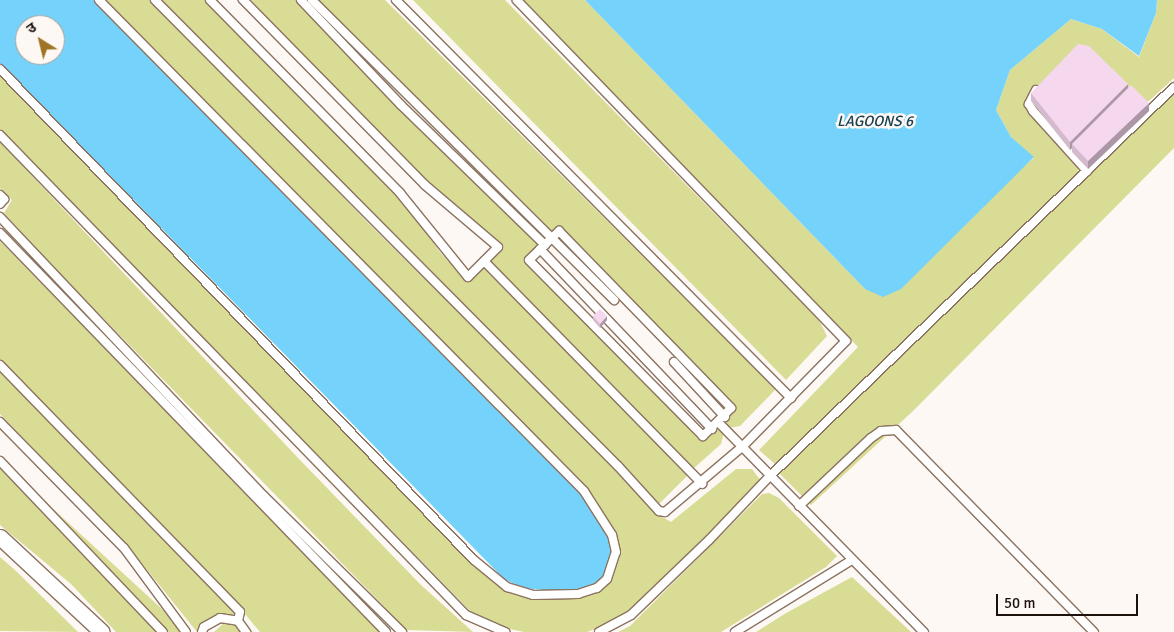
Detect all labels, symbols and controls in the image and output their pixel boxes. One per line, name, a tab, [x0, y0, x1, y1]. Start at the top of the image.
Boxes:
north arrow	[15, 15, 65, 65]
text: उ	[23, 19, 40, 38]
water label: LAGOONS 6	[837, 113, 913, 131]
scale bar	[999, 584, 1142, 616]
text: 50 m	[1004, 594, 1035, 612]

